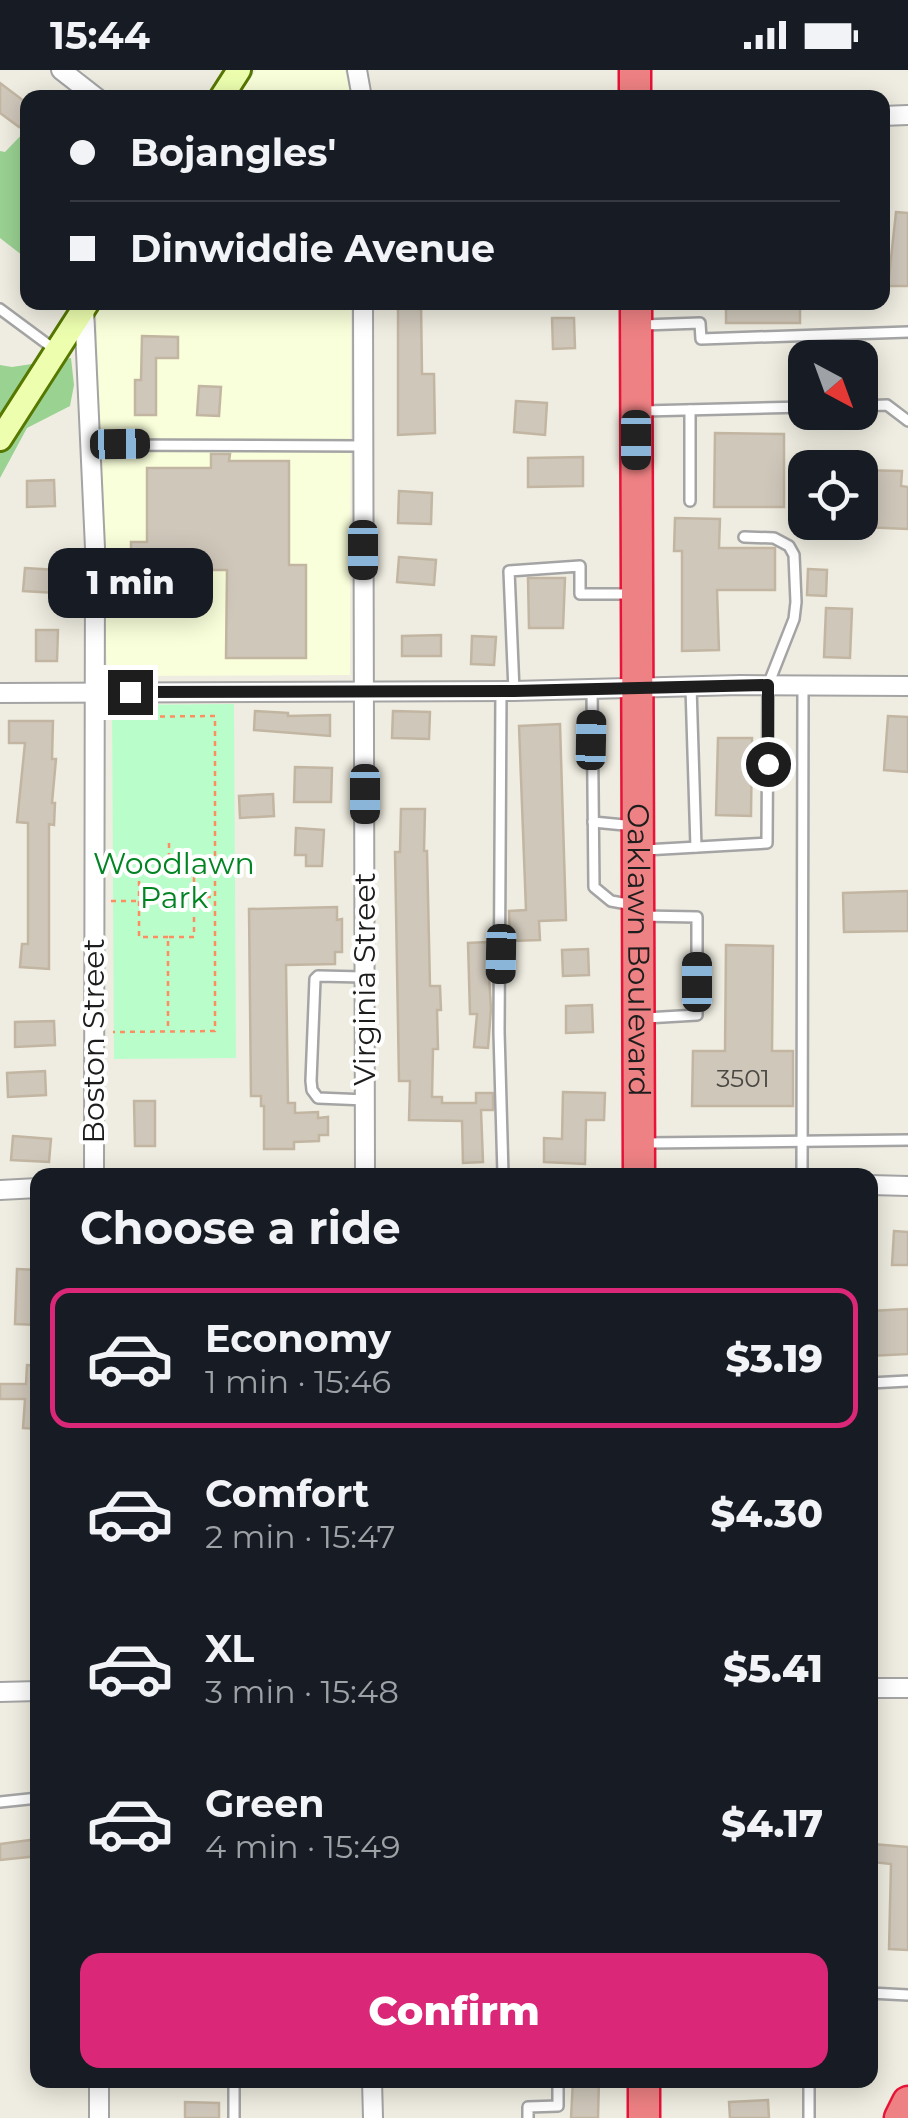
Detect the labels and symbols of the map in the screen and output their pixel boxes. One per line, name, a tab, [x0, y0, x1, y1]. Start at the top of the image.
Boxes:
north arrow	[788, 340, 878, 430]
car	[621, 410, 651, 470]
car	[90, 428, 150, 460]
car	[348, 520, 378, 580]
callout: 1 min	[48, 547, 212, 617]
route end	[108, 670, 153, 715]
car	[575, 710, 607, 770]
route start	[746, 742, 791, 787]
car	[350, 764, 380, 824]
street label: Oaklawn Boulevard	[620, 803, 658, 1097]
park label: Woodlawn Park	[93, 845, 255, 916]
street label: Virginia Street	[346, 872, 383, 1086]
car	[485, 924, 517, 984]
street label: Boston Street	[75, 938, 112, 1144]
car	[682, 952, 712, 1012]
house number: 3501	[716, 1063, 770, 1093]

